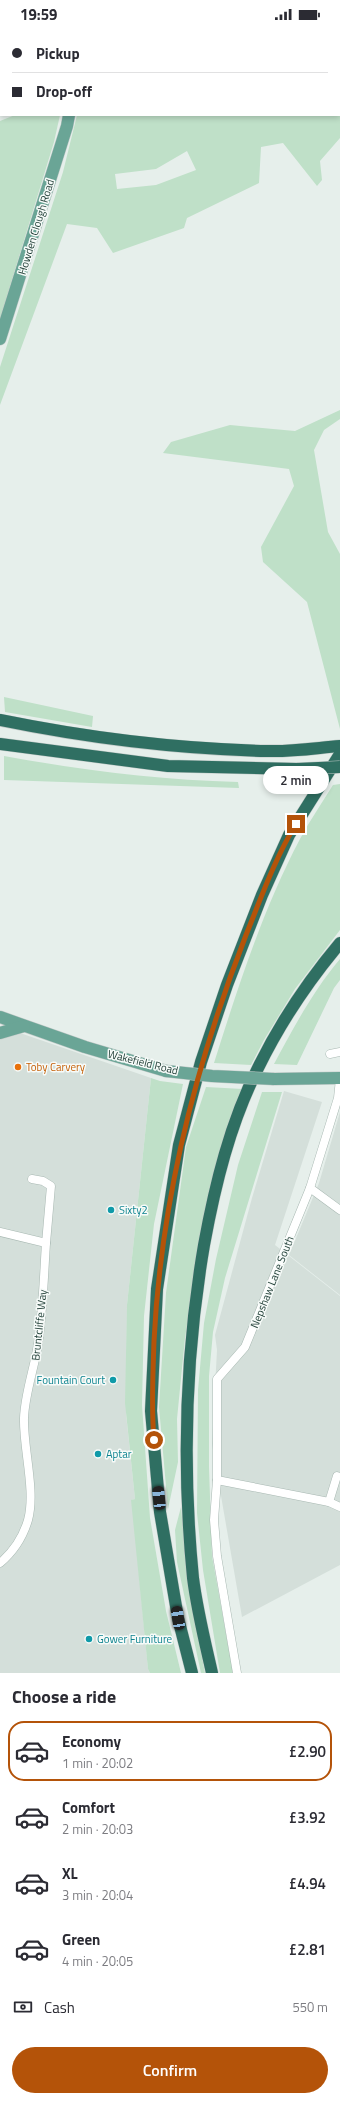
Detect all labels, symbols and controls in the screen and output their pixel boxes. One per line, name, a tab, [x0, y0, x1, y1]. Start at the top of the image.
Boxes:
text: 19:59	[20, 3, 57, 26]
text: Pickup	[36, 42, 80, 65]
text: Drop-off	[36, 80, 92, 103]
street label: Howden Clough Road	[14, 177, 58, 277]
callout: 2 min	[263, 766, 329, 794]
text: 2 min	[280, 770, 312, 790]
route end	[287, 815, 305, 833]
street label: Wakefield Road	[106, 1046, 180, 1079]
place label: Toby Carvery	[26, 1059, 86, 1075]
marker: Toby Carvery	[13, 1062, 23, 1072]
place label: Sixty2	[119, 1202, 148, 1218]
marker: Sixty2	[106, 1205, 116, 1215]
street label: Nepshaw Lane South	[246, 1233, 298, 1330]
street label: Bruntcliffe Way	[27, 1288, 51, 1361]
place label: Fountain Court	[37, 1372, 105, 1388]
marker: Fountain Court	[108, 1375, 118, 1385]
route start	[145, 1431, 163, 1449]
place label: Aptar	[106, 1446, 132, 1462]
marker: Aptar	[93, 1449, 103, 1459]
car	[152, 1485, 166, 1511]
car	[170, 1605, 186, 1631]
place label: Gower Furniture	[97, 1631, 173, 1647]
marker: Gower Furniture	[84, 1634, 94, 1644]
text: Choose a ride	[12, 1683, 116, 1710]
text: Economy	[62, 1730, 121, 1753]
icon: car	[14, 1733, 50, 1769]
text: £2.90	[289, 1740, 326, 1763]
text: 1 min · 20:02	[62, 1753, 133, 1773]
text: Comfort	[62, 1796, 115, 1819]
icon: car	[14, 1799, 50, 1835]
text: £3.92	[289, 1806, 326, 1829]
text: 2 min · 20:03	[62, 1819, 133, 1839]
text: XL	[62, 1862, 78, 1885]
icon: car	[14, 1865, 50, 1901]
text: £4.94	[289, 1872, 326, 1895]
text: 3 min · 20:04	[62, 1885, 133, 1905]
text: Green	[62, 1928, 100, 1951]
icon: car	[14, 1931, 50, 1967]
text: £2.81	[289, 1938, 326, 1961]
text: 4 min · 20:05	[62, 1951, 133, 1971]
icon: cash	[12, 1996, 34, 2018]
text: Cash	[44, 1996, 75, 2019]
text: 550 m	[292, 1997, 328, 2017]
button: Confirm	[12, 2047, 328, 2093]

